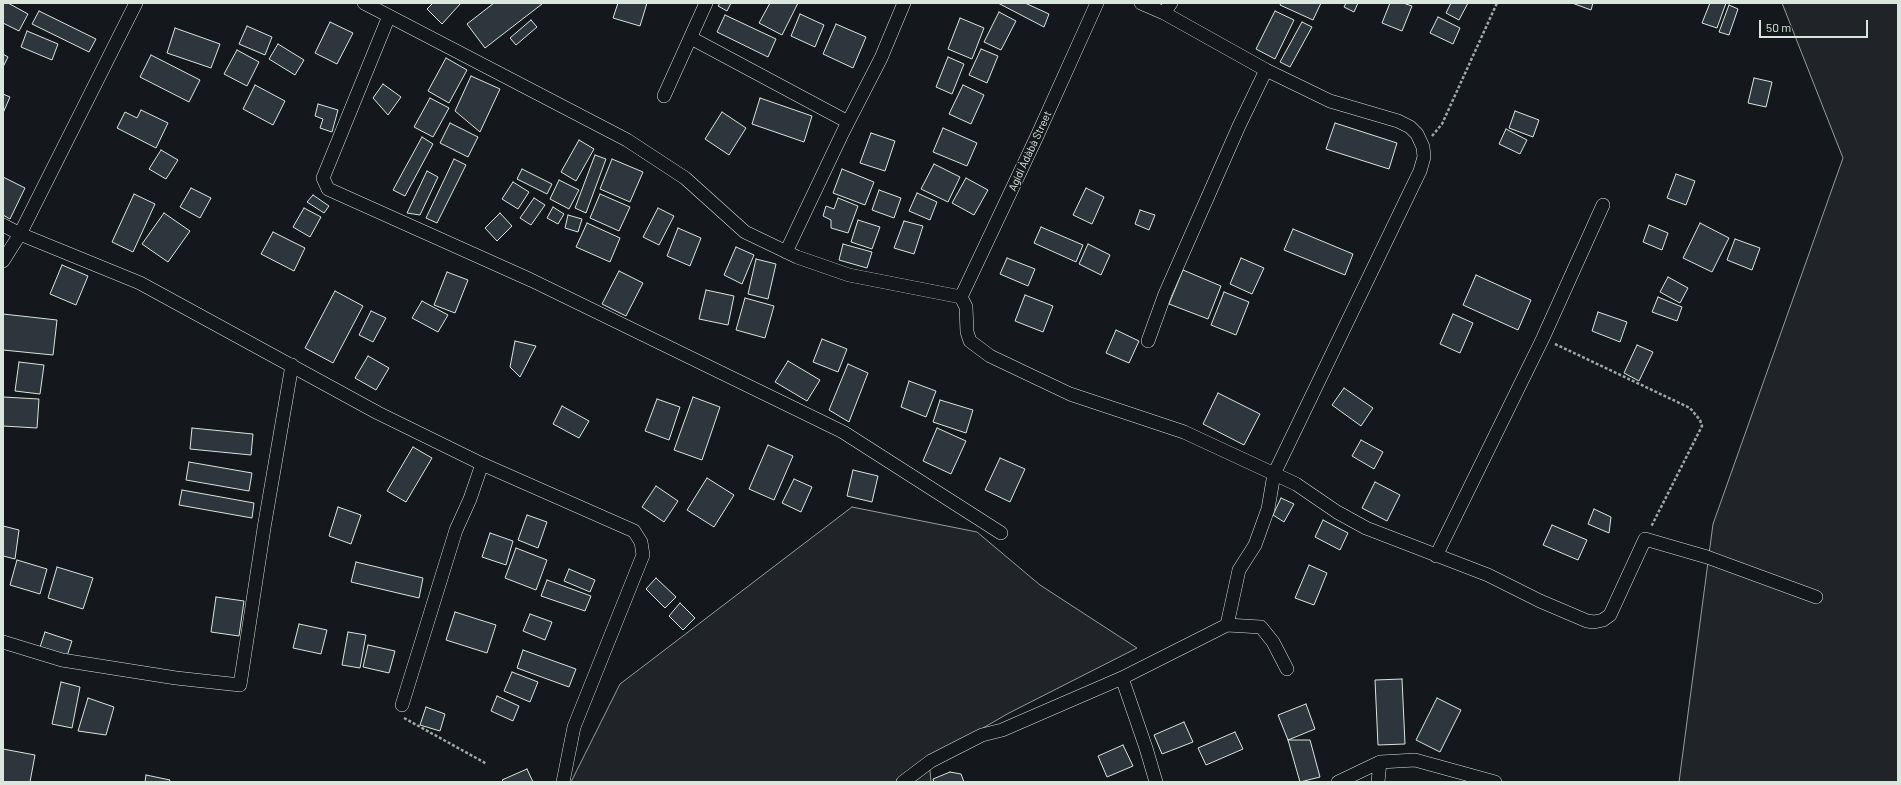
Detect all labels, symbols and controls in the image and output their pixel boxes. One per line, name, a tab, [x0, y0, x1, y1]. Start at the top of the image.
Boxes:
scale bar	[1761, 12, 1870, 38]
text: 50 m	[1766, 20, 1791, 34]
street label: Agídí Àdàbà Street	[1006, 109, 1054, 193]

